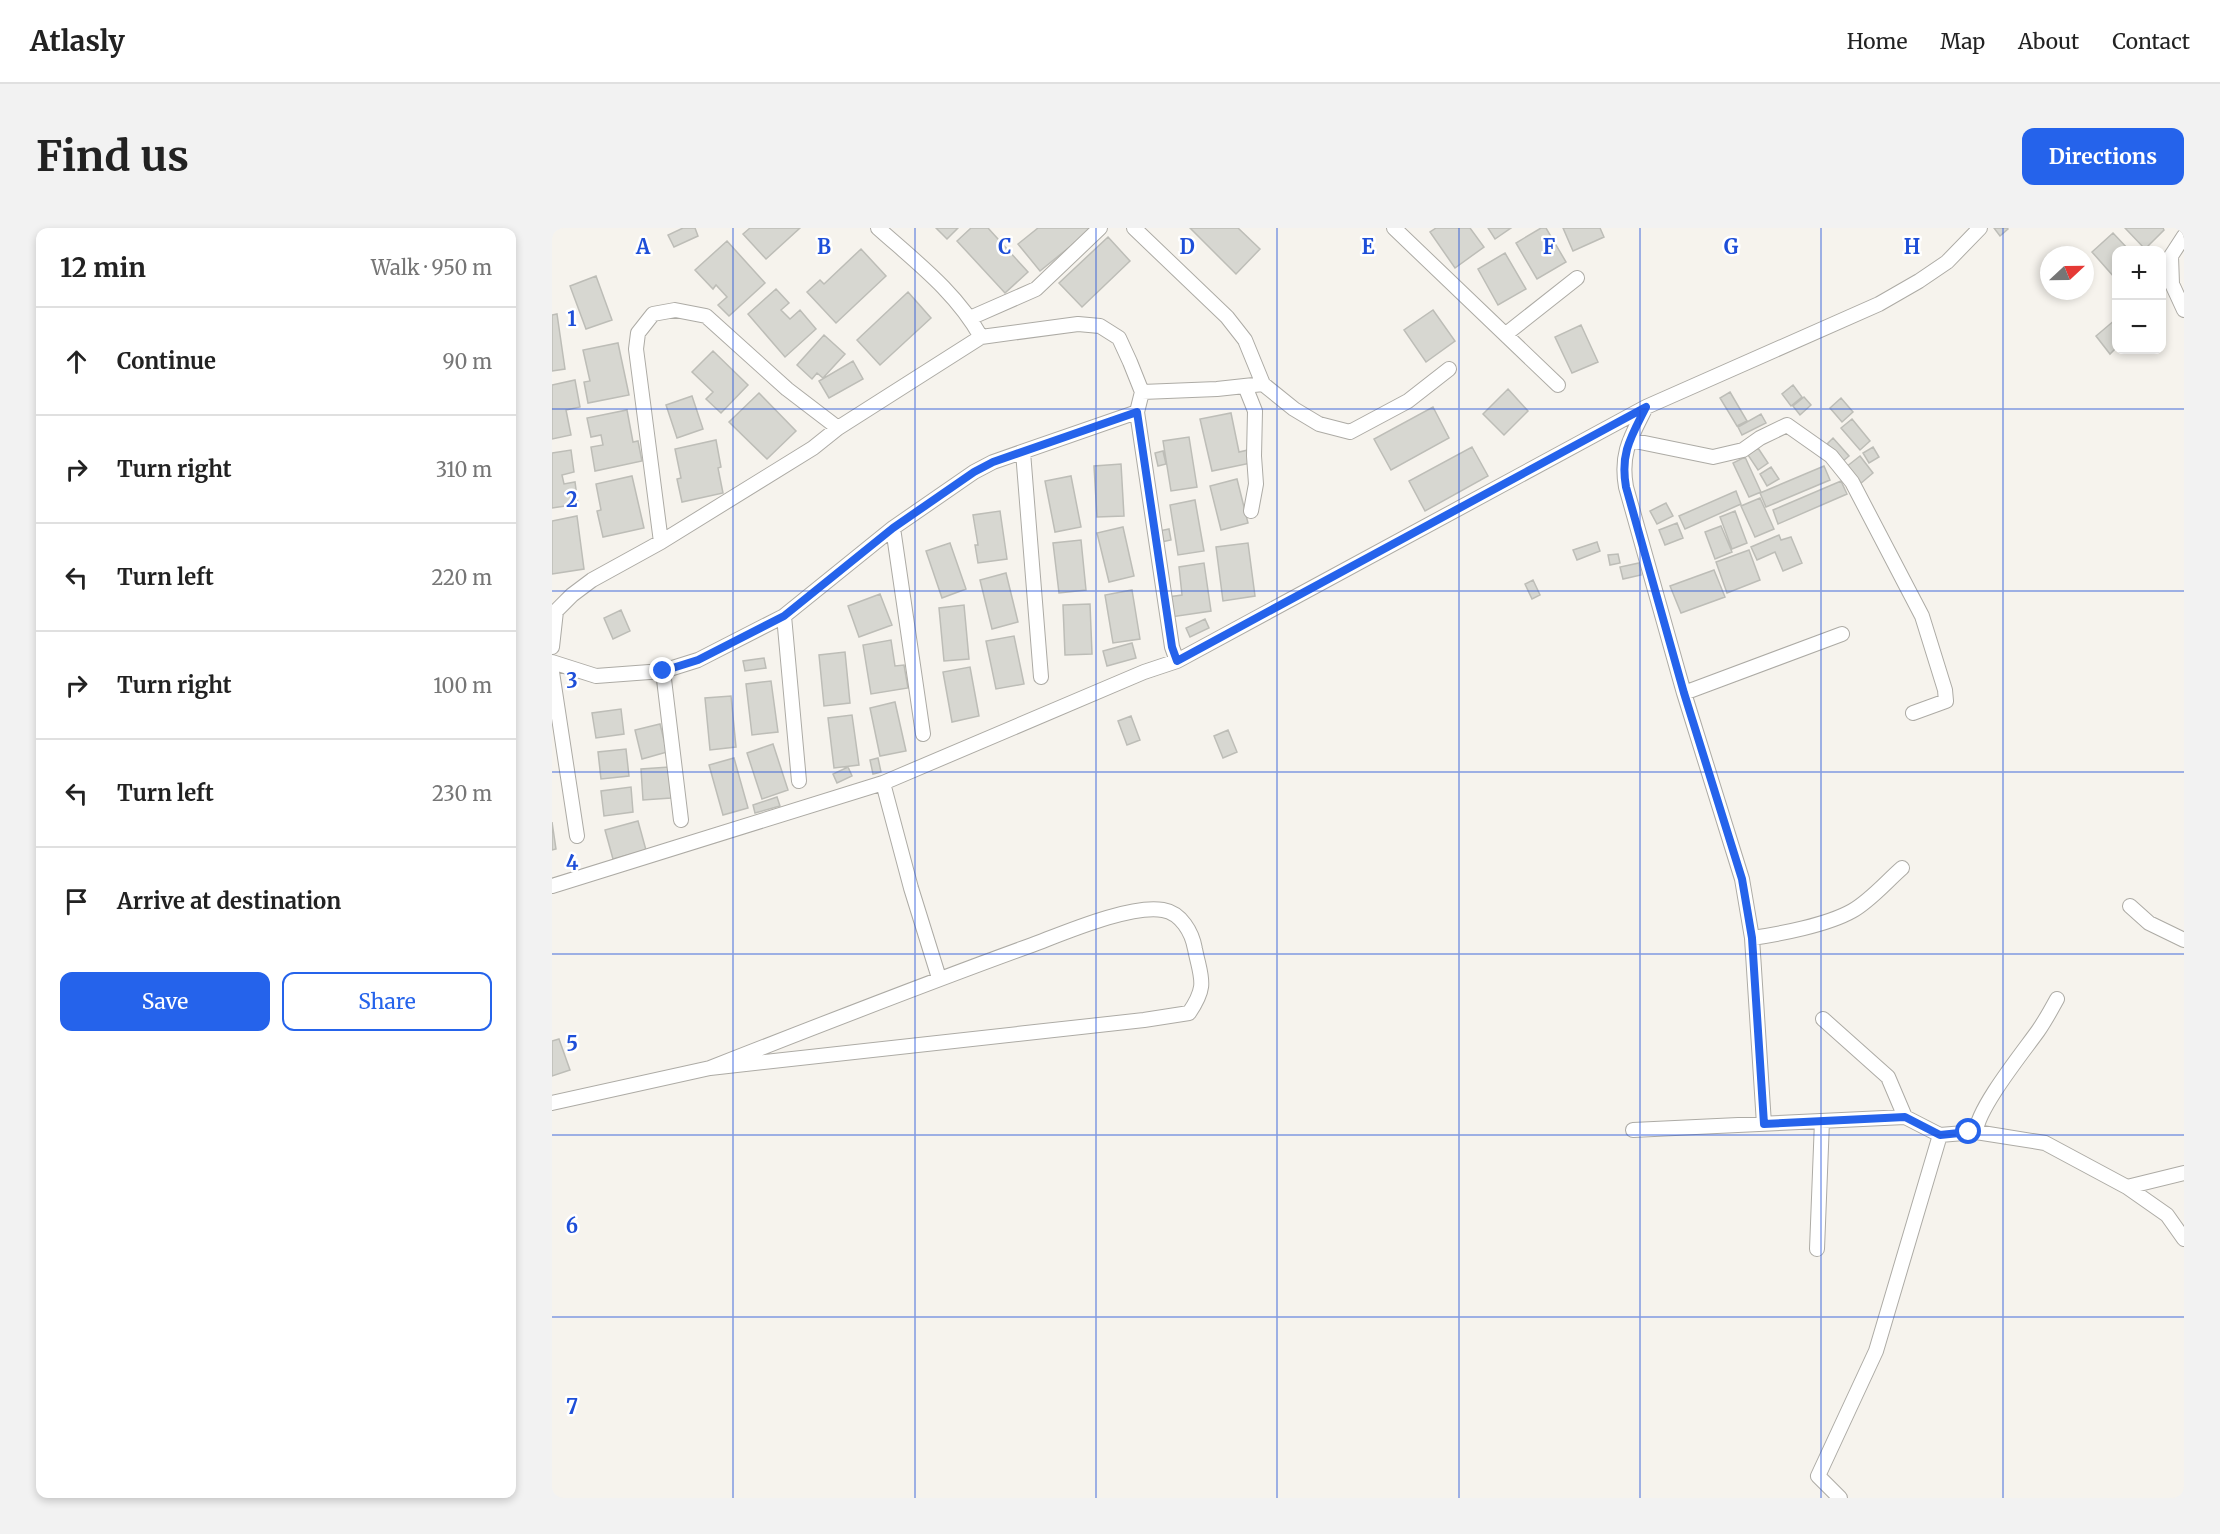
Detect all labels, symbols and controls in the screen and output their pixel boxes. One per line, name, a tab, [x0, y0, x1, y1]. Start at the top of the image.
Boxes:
text: Atlasly	[30, 23, 125, 59]
text: Home	[1847, 28, 1907, 55]
text: Map	[1940, 28, 1985, 55]
text: About	[2018, 28, 2079, 55]
text: Contact	[2112, 28, 2190, 55]
button: Directions	[2022, 128, 2184, 185]
text: Find us	[36, 130, 189, 182]
text: A	[635, 234, 651, 259]
text: B	[817, 234, 831, 259]
text: C	[998, 234, 1012, 259]
text: D	[1179, 234, 1195, 259]
text: E	[1361, 234, 1375, 259]
text: F	[1543, 234, 1556, 259]
text: G	[1724, 234, 1739, 259]
text: H	[1904, 234, 1920, 259]
north arrow	[2040, 246, 2094, 300]
map controls	[2112, 246, 2166, 354]
button: +	[2112, 246, 2166, 300]
text: 12 min	[60, 251, 146, 284]
text: Walk · 950 m	[371, 255, 492, 280]
button: −	[2112, 300, 2166, 354]
text: 1	[567, 306, 577, 331]
icon: ahead	[60, 345, 93, 378]
text: Continue	[117, 347, 216, 375]
text: 90 m	[442, 349, 492, 374]
icon: right	[60, 453, 93, 486]
text: Turn right	[117, 455, 231, 483]
text: 310 m	[436, 457, 492, 482]
text: 2	[566, 487, 578, 512]
icon: left	[60, 561, 93, 594]
text: Turn left	[117, 563, 214, 591]
text: 220 m	[432, 565, 492, 590]
route end	[649, 657, 675, 683]
text: 3	[566, 668, 578, 693]
icon: right	[60, 669, 93, 702]
text: Turn right	[117, 671, 231, 699]
text: 100 m	[433, 673, 492, 698]
icon: left	[60, 777, 93, 810]
text: Turn left	[117, 779, 214, 807]
text: 230 m	[432, 781, 492, 806]
text: 4	[566, 850, 579, 875]
icon: arrive	[60, 885, 93, 918]
text: Arrive at destination	[117, 887, 341, 915]
button: Save	[60, 972, 270, 1031]
button: Share	[282, 972, 492, 1031]
text: 5	[566, 1031, 578, 1056]
route start	[1955, 1118, 1981, 1144]
text: 6	[566, 1213, 578, 1238]
text: 7	[566, 1394, 578, 1419]

